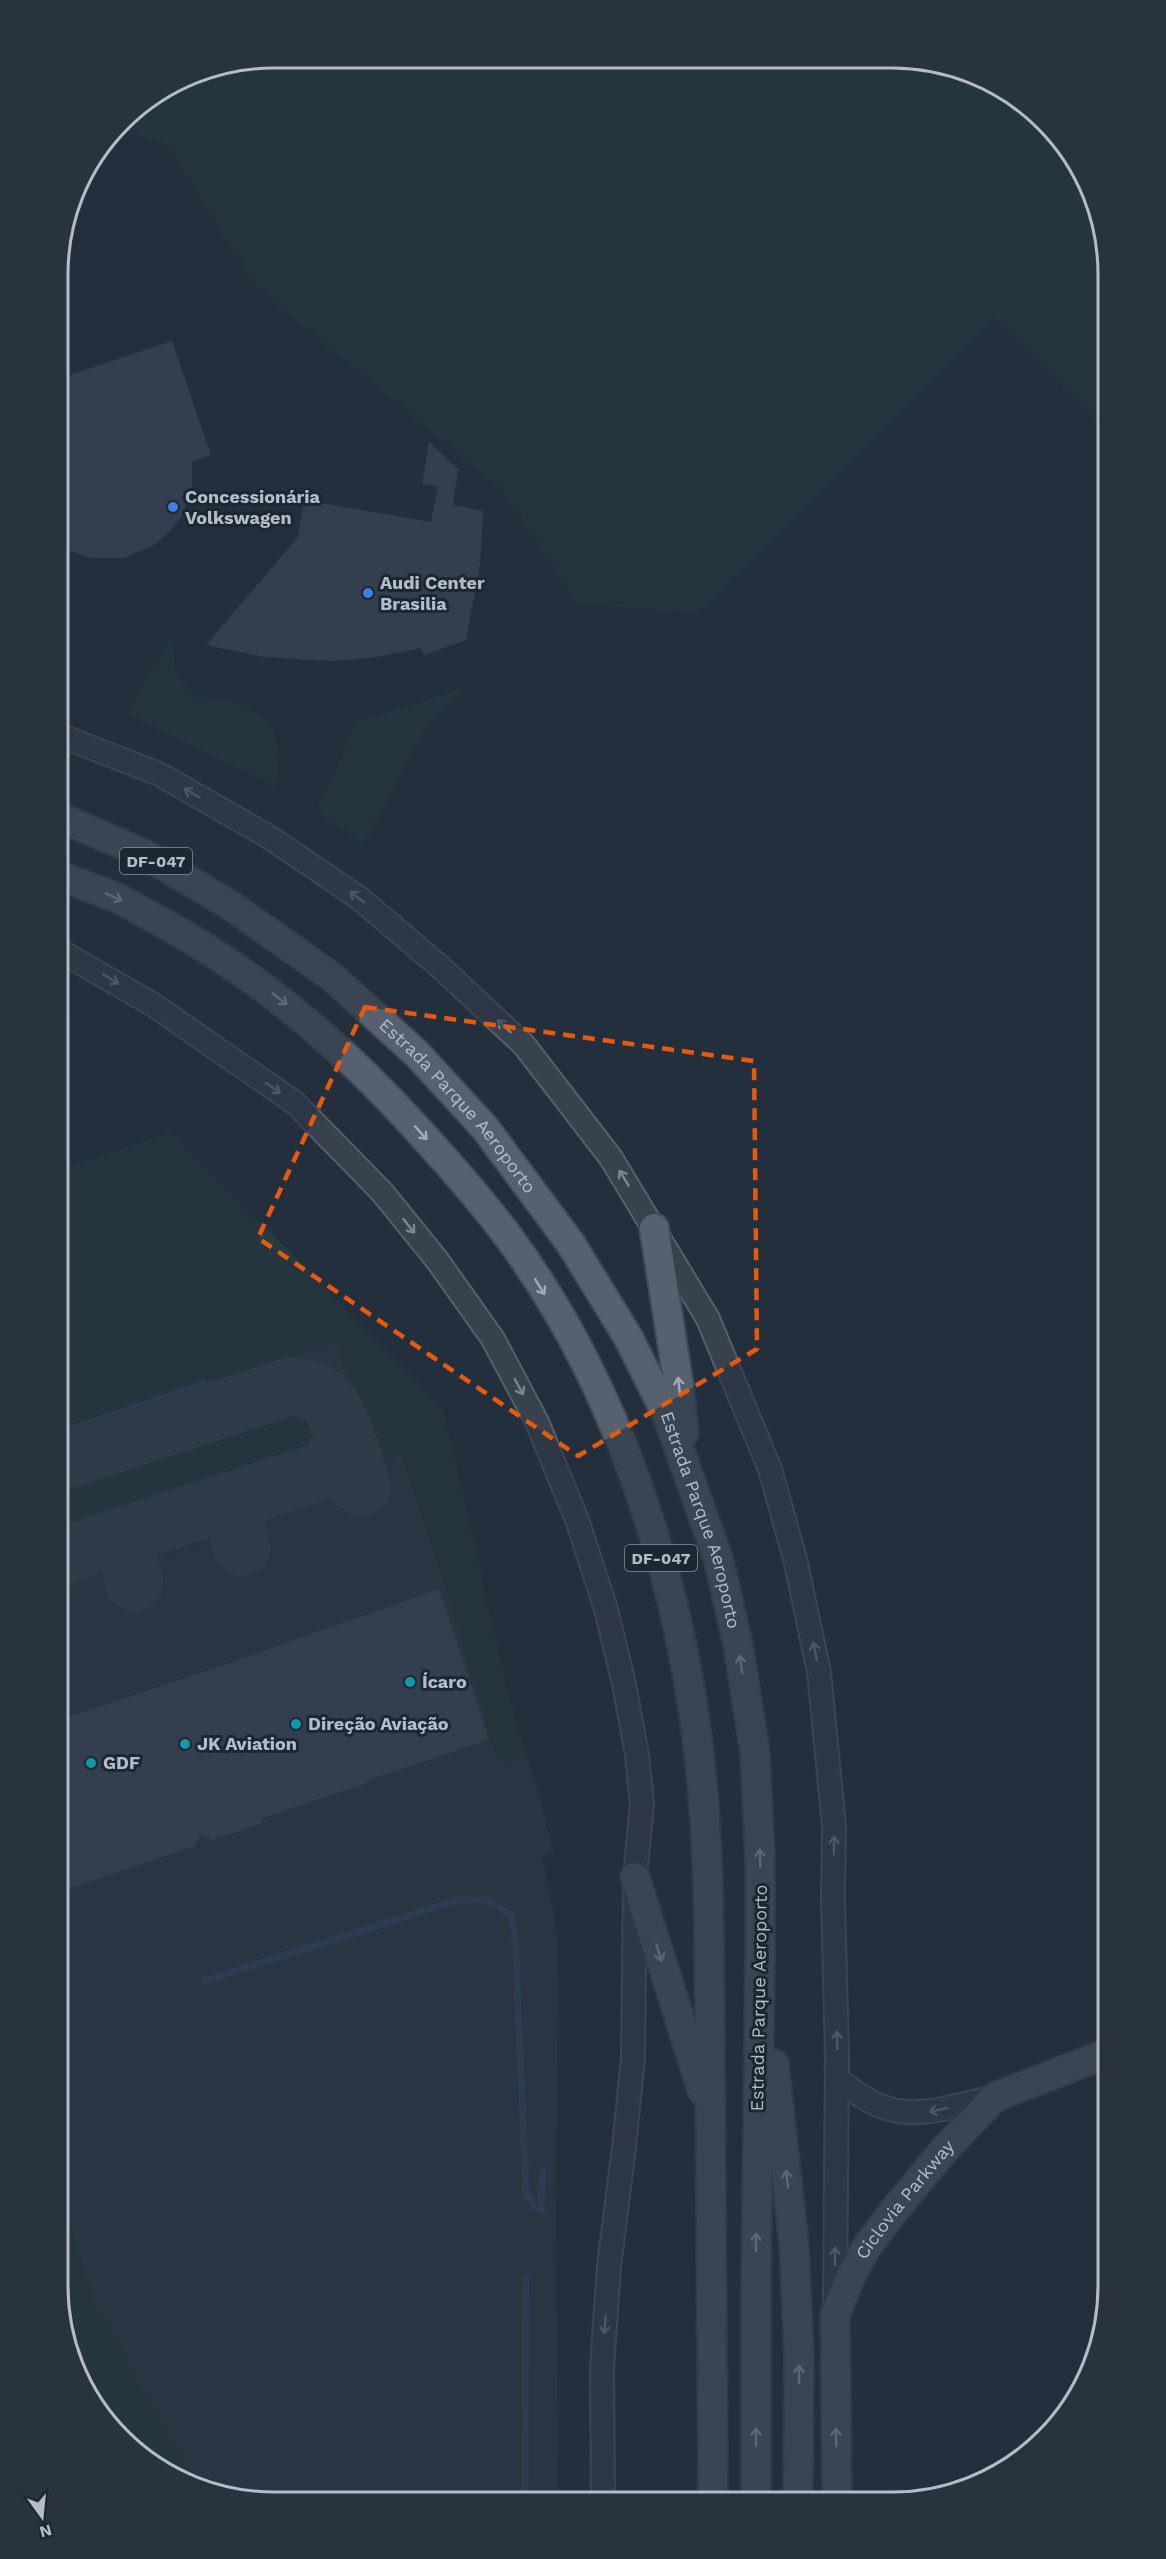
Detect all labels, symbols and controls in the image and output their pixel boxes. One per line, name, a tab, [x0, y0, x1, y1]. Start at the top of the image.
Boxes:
place label: Concessionária Volkswagen	[185, 486, 321, 528]
marker: Concessionária Volkswagen	[166, 500, 180, 514]
place label: Audi Center Brasilia	[380, 572, 485, 614]
marker: Audi Center Brasilia	[361, 586, 375, 600]
one-way arrow	[184, 787, 201, 799]
road number: DF-047	[120, 848, 192, 874]
one-way arrow	[349, 891, 365, 904]
one-way arrow	[104, 892, 122, 904]
one-way arrow	[102, 973, 119, 985]
one-way arrow	[271, 993, 287, 1006]
street label: Estrada Parque Aeroporto	[375, 1014, 541, 1197]
one-way arrow	[496, 1018, 511, 1033]
one-way arrow	[265, 1081, 281, 1094]
one-way arrow	[414, 1126, 428, 1141]
one-way arrow	[617, 1170, 630, 1187]
one-way arrow	[403, 1218, 416, 1234]
one-way arrow	[535, 1278, 547, 1295]
one-way arrow	[674, 1377, 685, 1397]
one-way arrow	[513, 1378, 525, 1396]
street label: Estrada Parque Aeroporto	[657, 1409, 745, 1630]
road number: DF-047	[625, 1545, 697, 1571]
one-way arrow	[809, 1642, 820, 1662]
one-way arrow	[735, 1655, 746, 1675]
place label: Ícaro	[422, 1671, 467, 1692]
marker: Ícaro	[403, 1675, 417, 1689]
place label: Direção Aviação	[308, 1713, 449, 1734]
marker: Direção Aviação	[289, 1717, 303, 1731]
place label: JK Aviation	[197, 1733, 297, 1754]
marker: JK Aviation	[178, 1737, 192, 1751]
place label: GDF	[103, 1752, 140, 1773]
marker: GDF	[84, 1756, 98, 1770]
one-way arrow	[828, 1836, 840, 1856]
one-way arrow	[754, 1848, 766, 1868]
street label: Estrada Parque Aeroporto	[746, 1885, 771, 2111]
one-way arrow	[654, 1943, 665, 1962]
one-way arrow	[831, 2031, 843, 2051]
one-way arrow	[929, 2105, 948, 2116]
street label: Ciclovia Parkway	[851, 2135, 959, 2262]
one-way arrow	[782, 2170, 793, 2190]
one-way arrow	[751, 2232, 762, 2252]
one-way arrow	[830, 2247, 841, 2267]
one-way arrow	[599, 2314, 610, 2334]
one-way arrow	[793, 2364, 805, 2384]
one-way arrow	[750, 2427, 762, 2447]
one-way arrow	[830, 2427, 842, 2447]
north arrow	[12, 2487, 72, 2547]
text: N	[38, 2520, 54, 2542]

